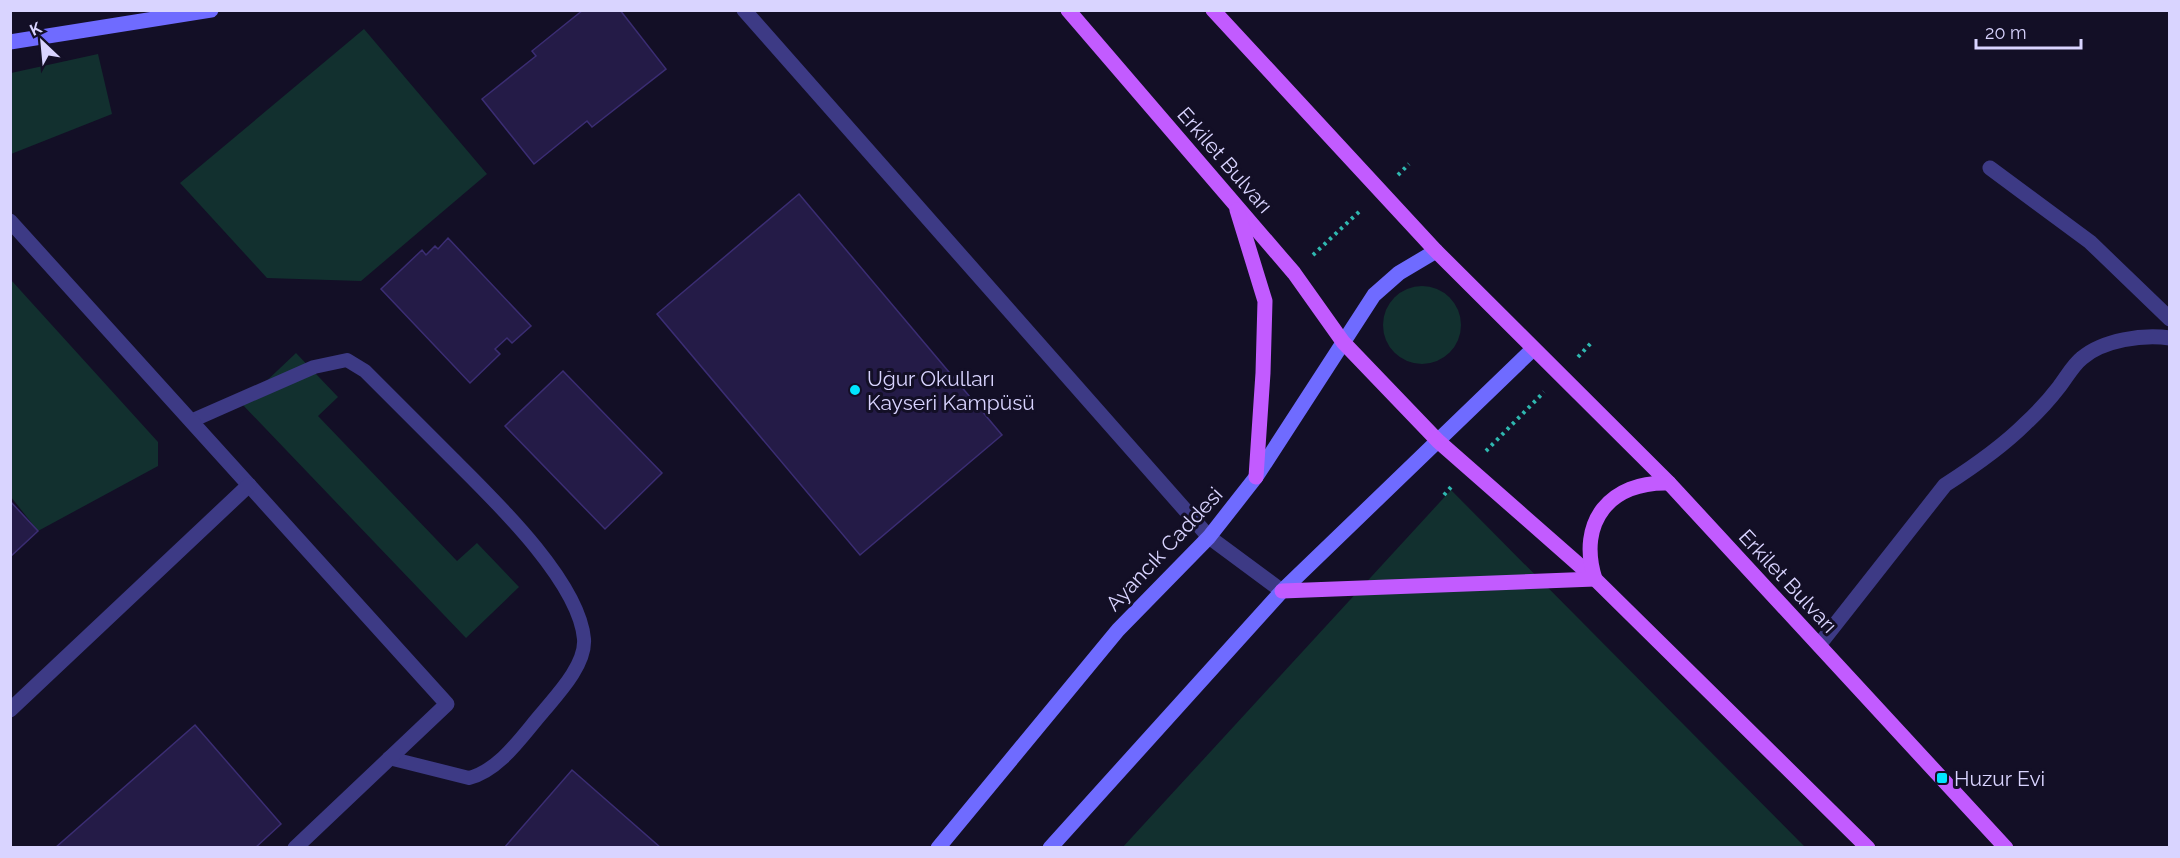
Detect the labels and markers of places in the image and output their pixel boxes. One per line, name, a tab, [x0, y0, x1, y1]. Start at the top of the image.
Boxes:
place label: Uğur Okulları Kayseri Kampüsü	[867, 366, 1035, 415]
marker: Uğur Okulları Kayseri Kampüsü	[848, 383, 862, 397]
place label: Huzur Evi	[1954, 766, 2045, 791]
marker: Huzur Evi	[1935, 771, 1949, 785]

